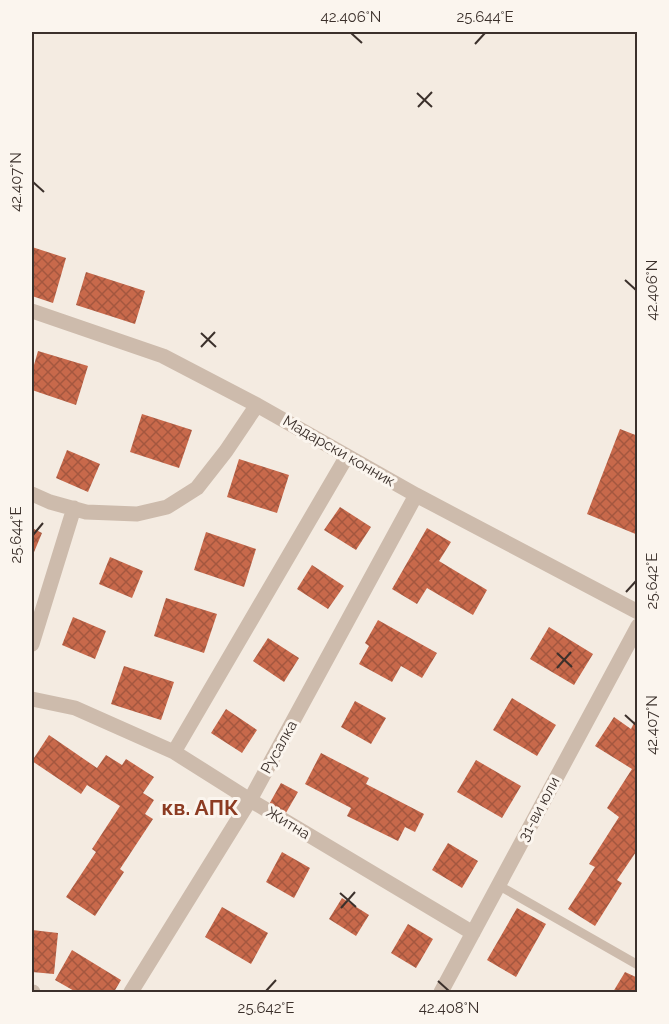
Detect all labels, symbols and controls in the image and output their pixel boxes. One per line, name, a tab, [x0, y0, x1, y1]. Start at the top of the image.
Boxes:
text: 42.406°N	[321, 8, 381, 26]
text: 25.644°E	[456, 8, 514, 26]
text: 42.407°N	[7, 152, 25, 212]
text: 42.406°N	[643, 260, 661, 320]
street label: Мадарски конник	[280, 412, 399, 491]
text: 25.644°E	[7, 506, 25, 564]
text: 25.642°E	[643, 553, 661, 609]
text: 42.407°N	[643, 695, 661, 755]
street label: Русалка	[257, 717, 301, 777]
street label: 31-ви юли	[515, 774, 563, 844]
district label: кв. АПК	[162, 795, 239, 820]
street label: Житна	[263, 803, 313, 843]
text: 25.642°E	[238, 999, 294, 1017]
text: 42.408°N	[419, 999, 479, 1017]

